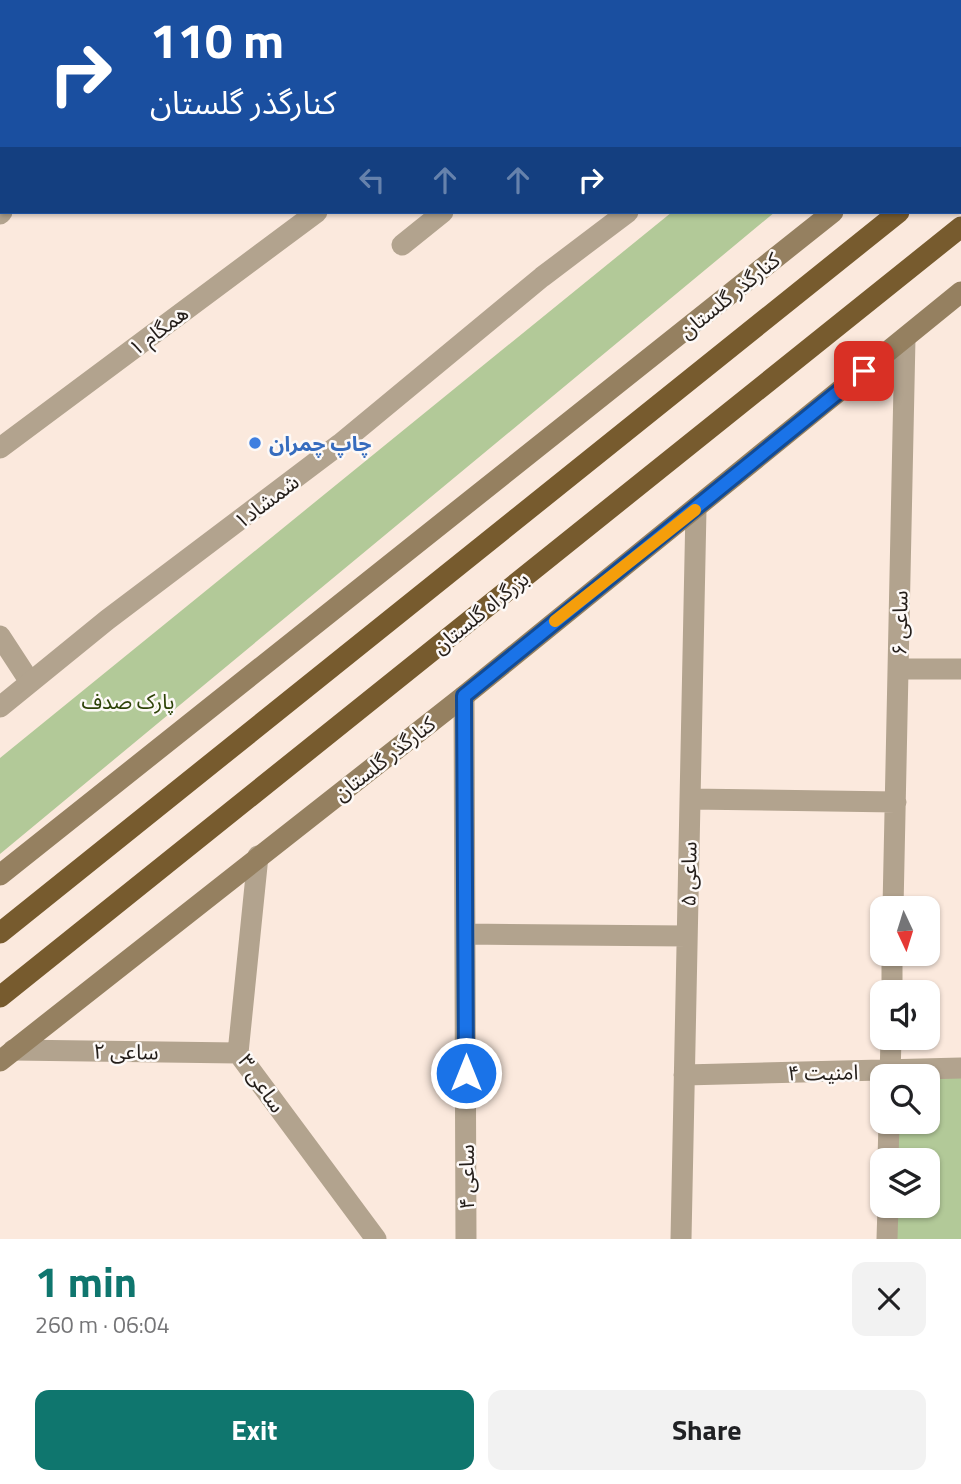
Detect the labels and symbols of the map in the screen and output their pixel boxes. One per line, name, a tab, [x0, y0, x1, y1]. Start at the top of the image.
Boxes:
street label: کنارگذر گلستان	[671, 244, 787, 346]
street label: همگام ۱	[121, 297, 195, 364]
pin	[834, 341, 894, 401]
place label: چاپ چمران	[269, 427, 372, 459]
marker: چاپ چمران	[247, 435, 263, 451]
street label: شمشاد۱	[227, 466, 305, 536]
street label: بزرگراه گلستان	[425, 563, 535, 661]
street label: ساعی ۶	[882, 590, 916, 656]
park label: پارک صدف	[81, 685, 175, 717]
street label: کنارگذر گلستان	[326, 708, 442, 808]
street label: ساعی ۵	[671, 841, 705, 907]
north arrow	[870, 896, 940, 966]
street label: ساعی ۲	[93, 1034, 159, 1068]
position arrow	[429, 1036, 503, 1110]
street label: ساعی ۳	[230, 1047, 294, 1119]
street label: امنیت ۴	[787, 1055, 859, 1089]
street label: ساعی ۴	[450, 1144, 482, 1210]

